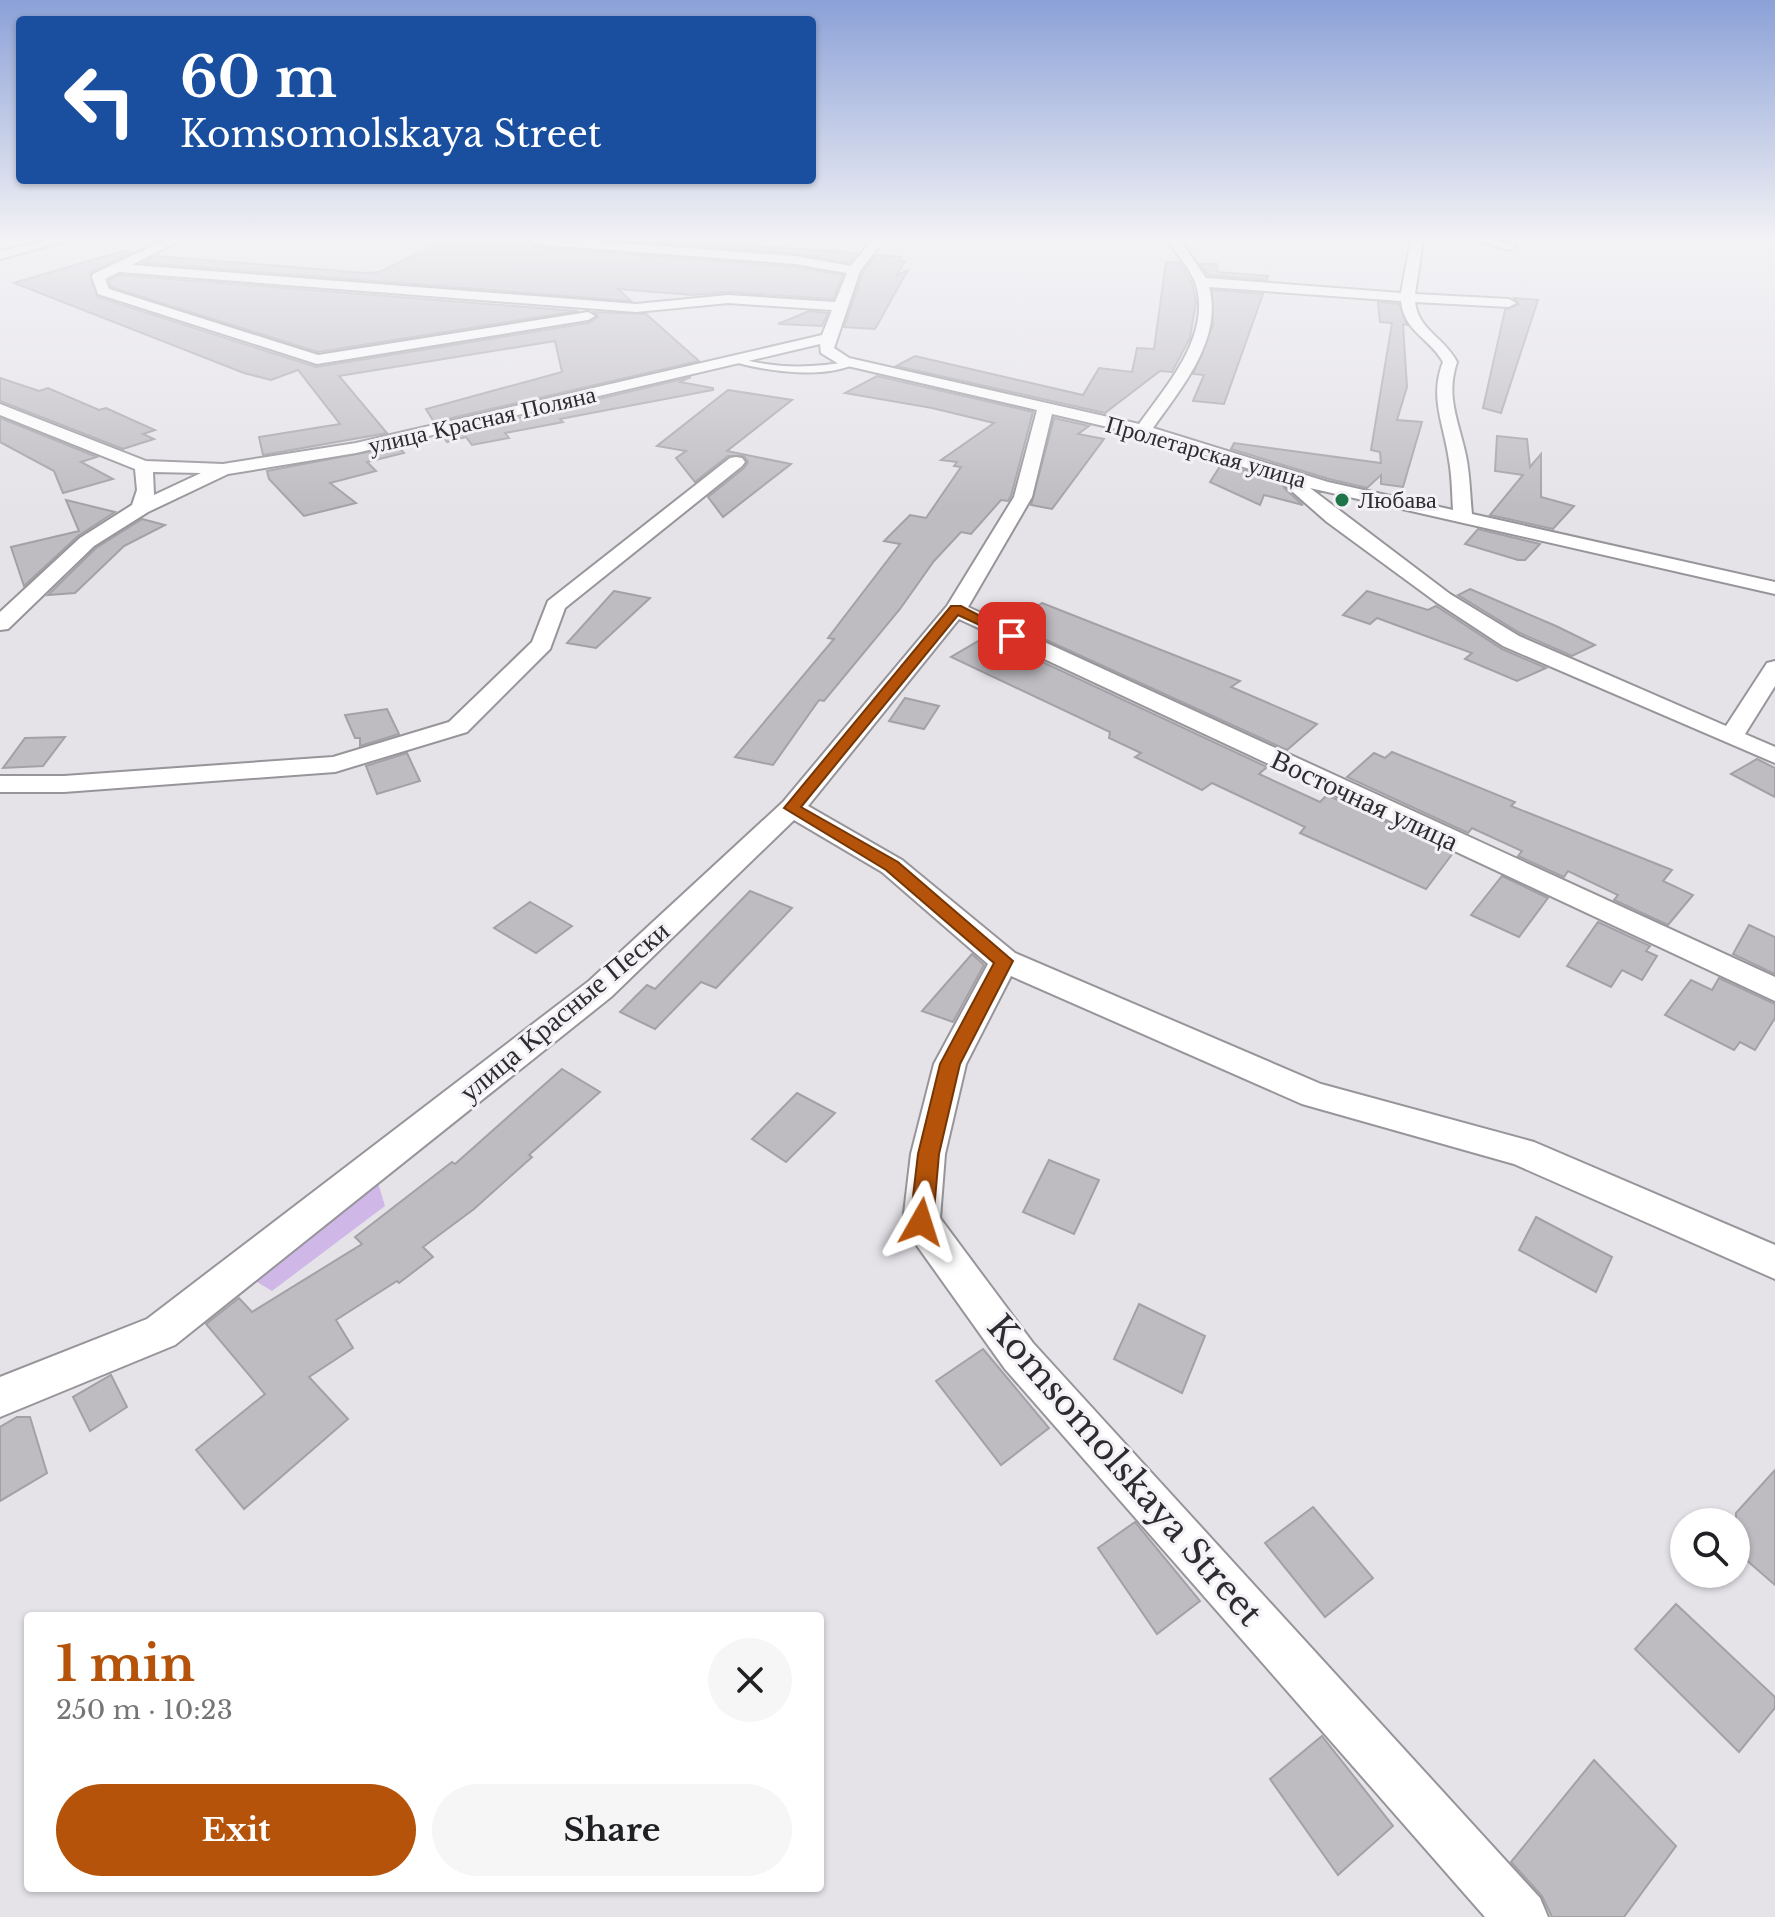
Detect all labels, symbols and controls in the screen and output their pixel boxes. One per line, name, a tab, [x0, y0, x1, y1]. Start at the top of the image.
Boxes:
text: 60 m	[180, 43, 337, 112]
icon: left	[48, 48, 152, 152]
text: Komsomolskaya Street	[180, 112, 601, 157]
street label: улица Красная Поляна	[365, 379, 599, 460]
street label: Пролетарская улица	[1103, 409, 1310, 494]
place label: Любава	[1358, 485, 1437, 514]
marker: Любава	[1333, 491, 1351, 509]
pin	[978, 602, 1046, 670]
icon: arrive	[990, 614, 1034, 658]
street label: Восточная улица	[1266, 742, 1464, 859]
street label: улица Красные Пески	[452, 913, 676, 1109]
position arrow	[879, 1180, 963, 1264]
street label: Komsomolskaya Street	[979, 1306, 1272, 1634]
map controls	[1670, 1508, 1750, 1588]
button: search	[1670, 1508, 1750, 1588]
text: 1 min	[56, 1634, 195, 1694]
button: close	[708, 1638, 792, 1722]
text: 250 m · 10:23	[56, 1694, 233, 1726]
button: Exit	[56, 1784, 416, 1876]
button: Share	[432, 1784, 792, 1876]

